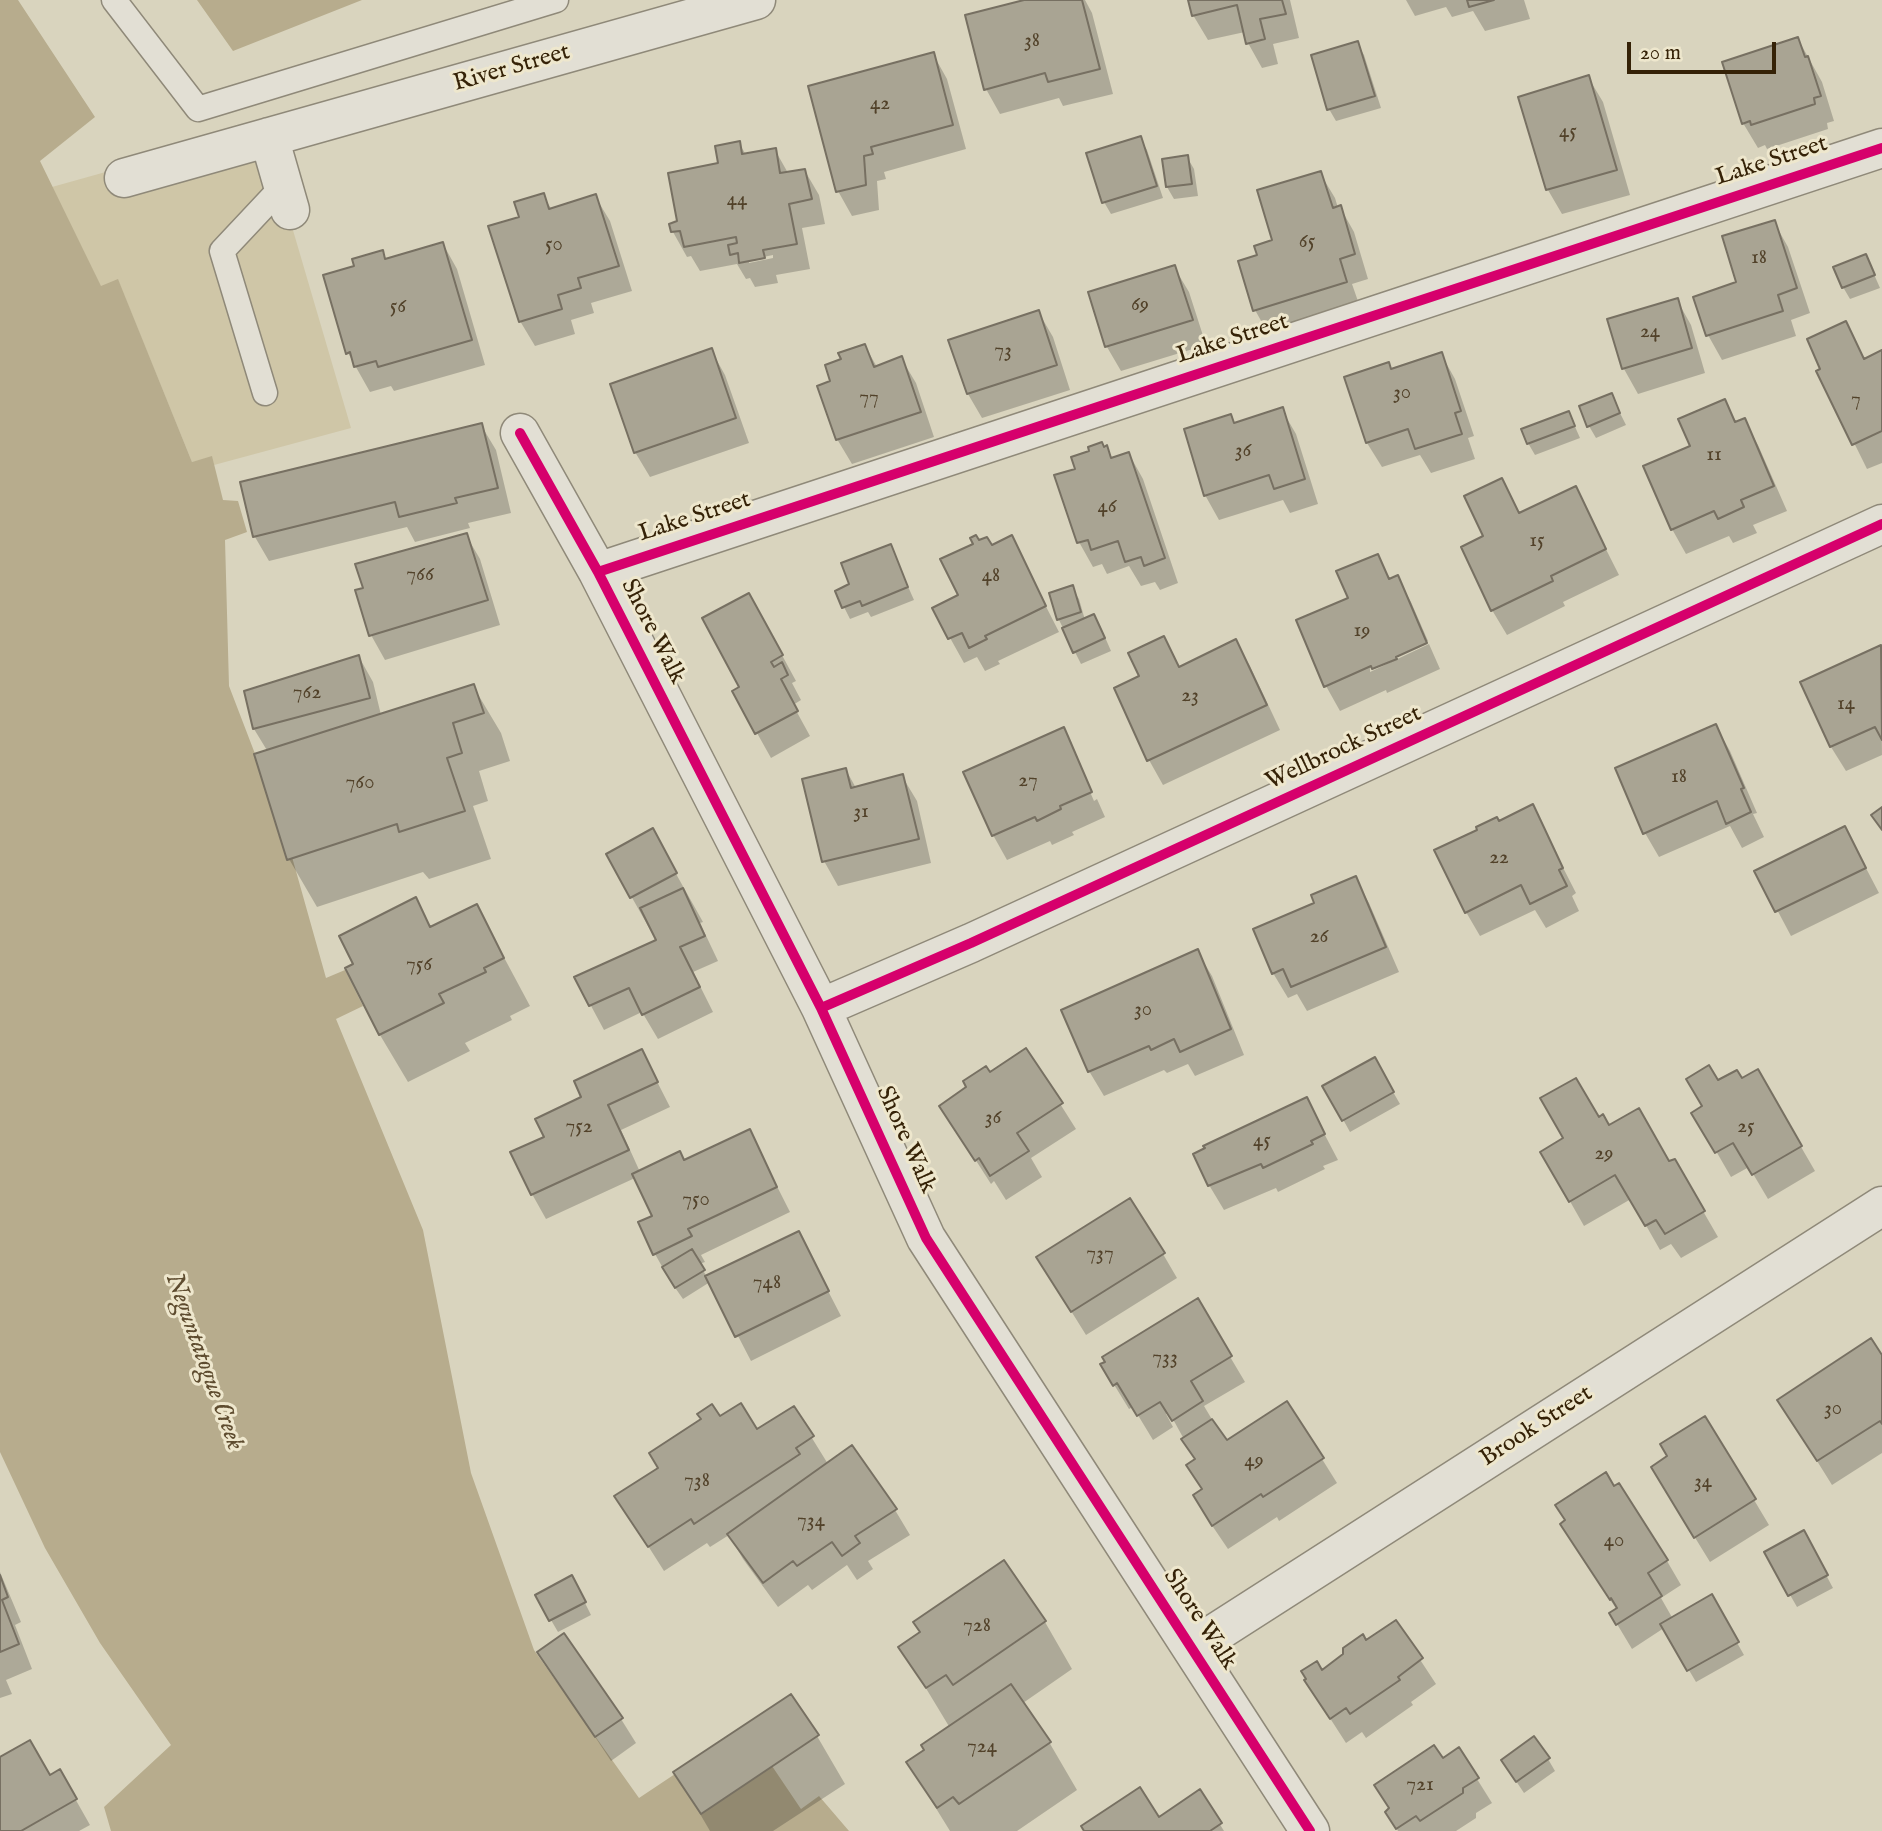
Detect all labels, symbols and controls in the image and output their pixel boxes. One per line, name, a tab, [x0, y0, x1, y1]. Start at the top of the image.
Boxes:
scale bar	[1630, 28, 1779, 72]
house number: 38	[1024, 29, 1040, 55]
street label: River Street	[451, 39, 573, 99]
text: 20 m	[1640, 40, 1681, 67]
house number: 42	[870, 92, 890, 118]
house number: 45	[1559, 120, 1577, 146]
street label: Lake Street	[1712, 130, 1832, 194]
house number: 44	[727, 188, 747, 214]
house number: 65	[1299, 230, 1315, 256]
house number: 50	[545, 233, 563, 259]
house number: 18	[1751, 246, 1767, 272]
house number: 69	[1131, 293, 1149, 319]
house number: 56	[390, 295, 406, 321]
street label: Lake Street	[1173, 308, 1293, 372]
house number: 24	[1640, 320, 1660, 346]
house number: 73	[994, 339, 1012, 365]
house number: 30	[1393, 381, 1411, 407]
house number: 77	[859, 386, 879, 412]
house number: 7	[1851, 388, 1861, 414]
house number: 36	[1235, 439, 1251, 465]
house number: 11	[1706, 443, 1722, 469]
street label: Lake Street	[635, 486, 755, 550]
house number: 46	[1097, 495, 1117, 521]
house number: 15	[1529, 529, 1545, 555]
house number: 766	[406, 563, 434, 589]
house number: 48	[982, 564, 1000, 590]
street label: Shore Walk	[613, 575, 691, 689]
house number: 19	[1354, 619, 1370, 645]
house number: 762	[293, 681, 321, 707]
house number: 23	[1181, 684, 1199, 710]
house number: 14	[1837, 692, 1855, 718]
street label: Wellbrock Street	[1262, 700, 1426, 798]
house number: 18	[1671, 765, 1687, 791]
house number: 27	[1018, 769, 1038, 795]
house number: 760	[346, 771, 374, 797]
house number: 31	[853, 800, 869, 826]
house number: 22	[1489, 846, 1509, 872]
house number: 26	[1310, 925, 1328, 951]
house number: 756	[406, 953, 432, 979]
house number: 30	[1134, 998, 1152, 1024]
street label: Shore Walk	[869, 1082, 941, 1198]
house number: 36	[985, 1106, 1001, 1132]
house number: 752	[565, 1115, 593, 1141]
house number: 25	[1737, 1115, 1755, 1141]
house number: 45	[1253, 1129, 1271, 1155]
house number: 29	[1594, 1142, 1614, 1168]
house number: 750	[682, 1188, 710, 1214]
house number: 737	[1086, 1242, 1114, 1268]
water label: Neguntatogue Creek	[156, 1269, 250, 1455]
house number: 748	[753, 1271, 781, 1297]
house number: 733	[1152, 1346, 1178, 1372]
street label: Brook Street	[1475, 1380, 1599, 1474]
house number: 30	[1824, 1397, 1842, 1423]
house number: 49	[1244, 1449, 1264, 1475]
house number: 738	[684, 1469, 710, 1495]
house number: 34	[1694, 1470, 1712, 1496]
house number: 734	[797, 1509, 825, 1535]
house number: 40	[1604, 1529, 1624, 1555]
street label: Shore Walk	[1156, 1564, 1242, 1676]
house number: 728	[963, 1614, 991, 1640]
house number: 724	[967, 1735, 997, 1761]
house number: 721	[1406, 1773, 1434, 1799]

